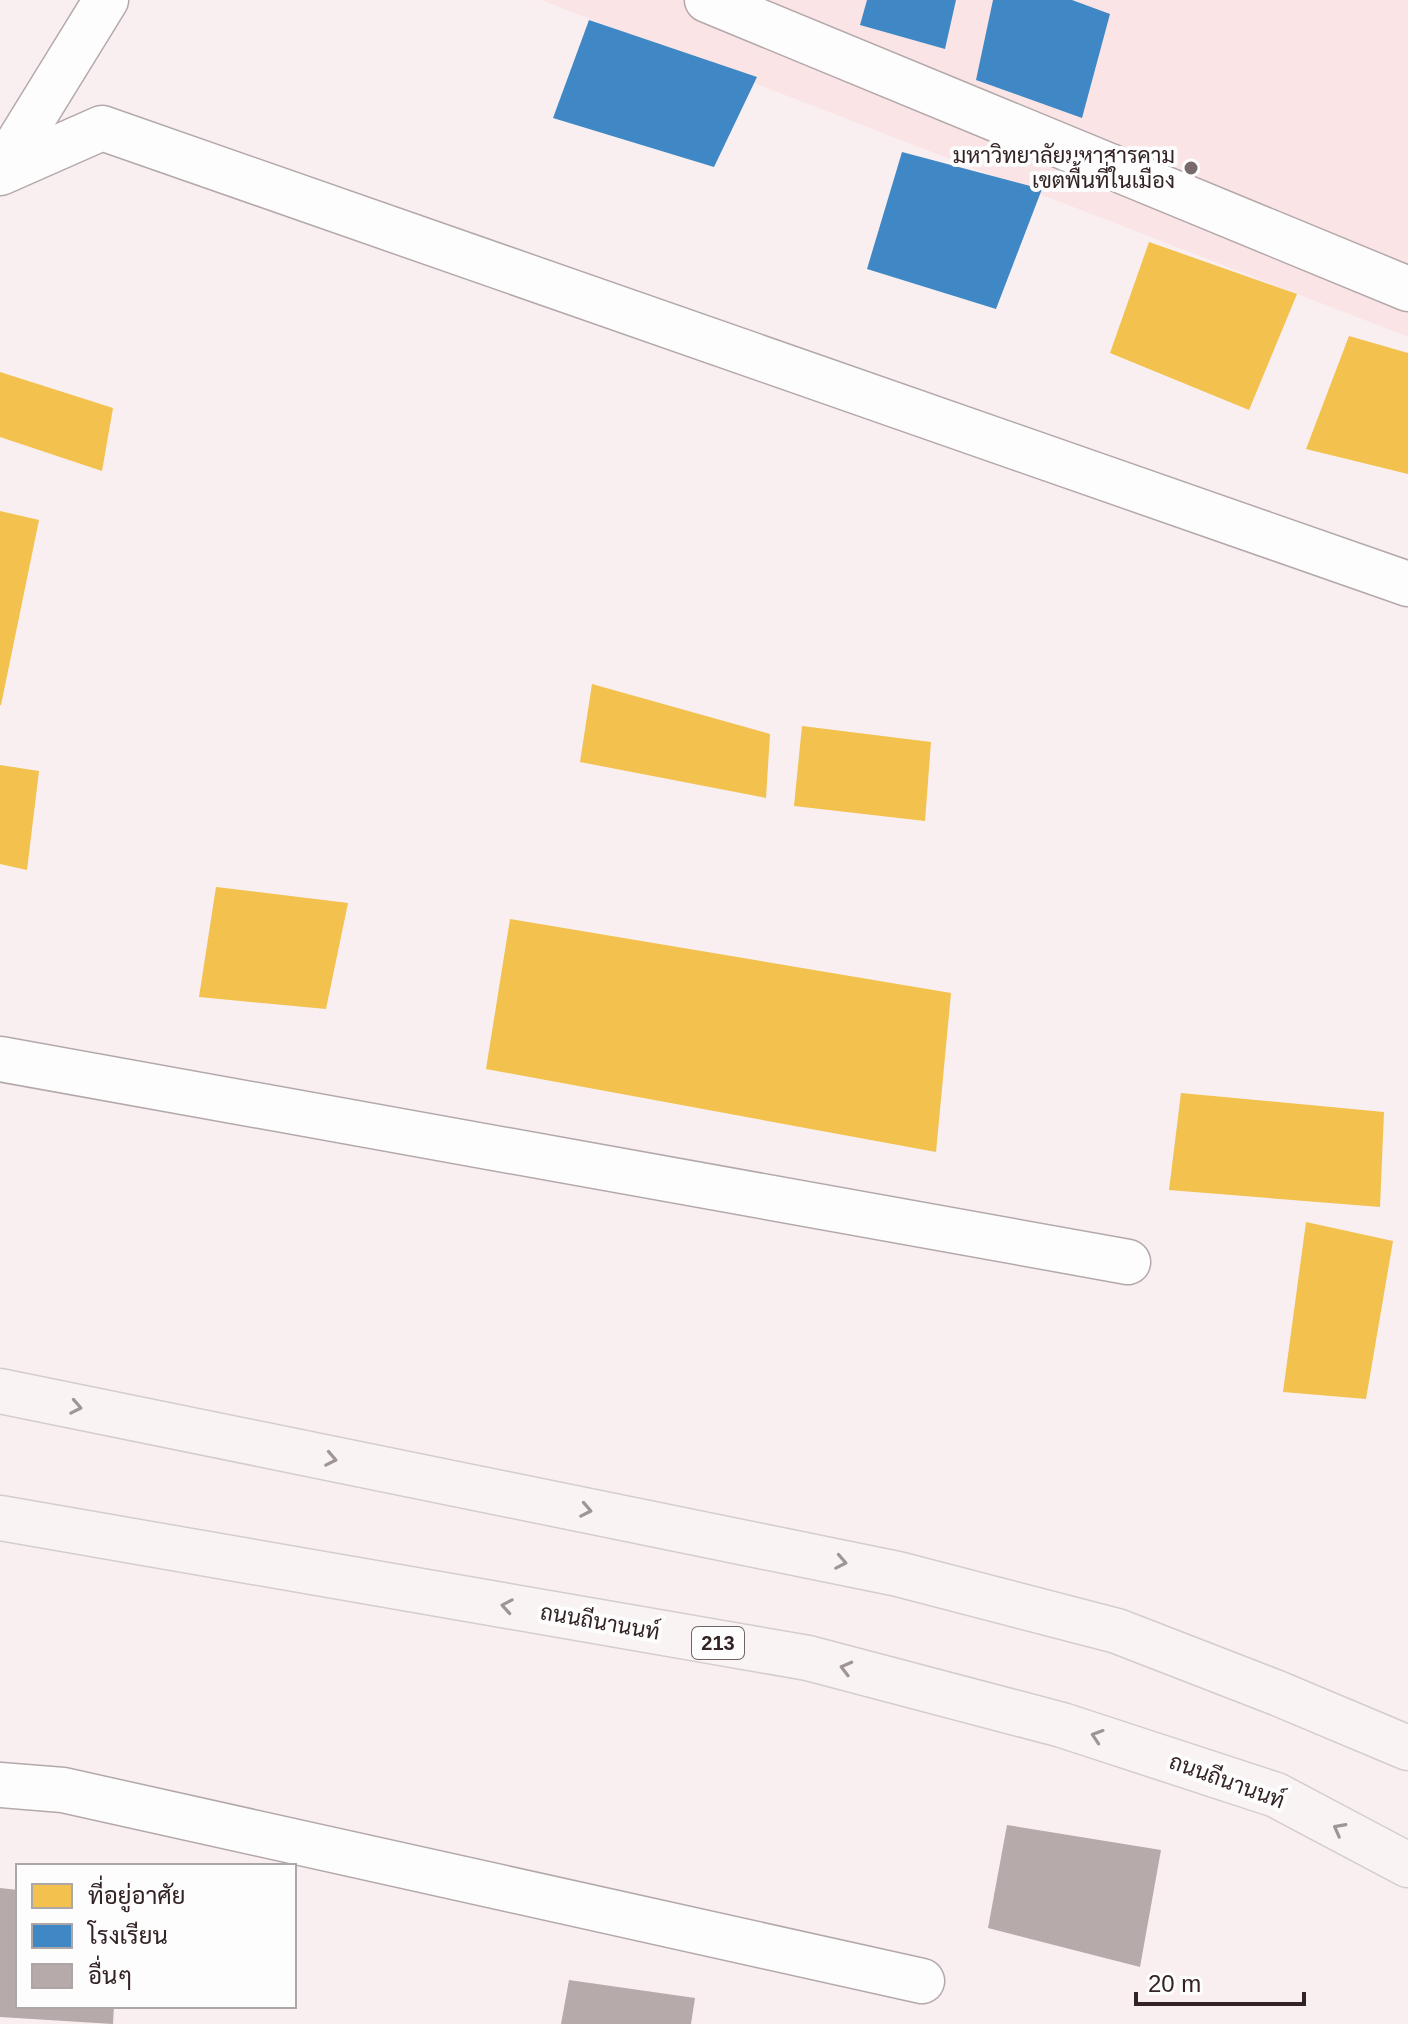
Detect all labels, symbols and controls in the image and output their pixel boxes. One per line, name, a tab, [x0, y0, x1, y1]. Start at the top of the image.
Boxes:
place label: มหาวิทยาลัยมหาสารคาม เขตพื้นที่ในเมือง	[953, 142, 1175, 193]
marker: มหาวิทยาลัยมหาสารคาม เขตพื้นที่ในเมือง	[1182, 159, 1200, 177]
one-way arrow	[69, 1398, 83, 1415]
one-way arrow	[325, 1449, 338, 1466]
one-way arrow	[579, 1501, 593, 1518]
one-way arrow	[834, 1553, 847, 1570]
street label: ถนนถีนานนท์	[538, 1597, 662, 1645]
one-way arrow	[501, 1599, 514, 1616]
road number: 213	[692, 1627, 744, 1659]
one-way arrow	[839, 1661, 853, 1678]
one-way arrow	[1090, 1730, 1104, 1746]
street label: ถนนถีนานนท์	[1166, 1747, 1289, 1813]
one-way arrow	[1333, 1823, 1347, 1838]
legend	[16, 1864, 296, 2008]
text: ที่อยู่อาศัย	[88, 1875, 186, 1913]
text: โรงเรียน	[86, 1920, 168, 1949]
text: อื่นๆ	[88, 1955, 132, 1990]
scale bar	[1136, 1956, 1304, 2006]
text: 20 m	[1148, 1970, 1201, 1997]

